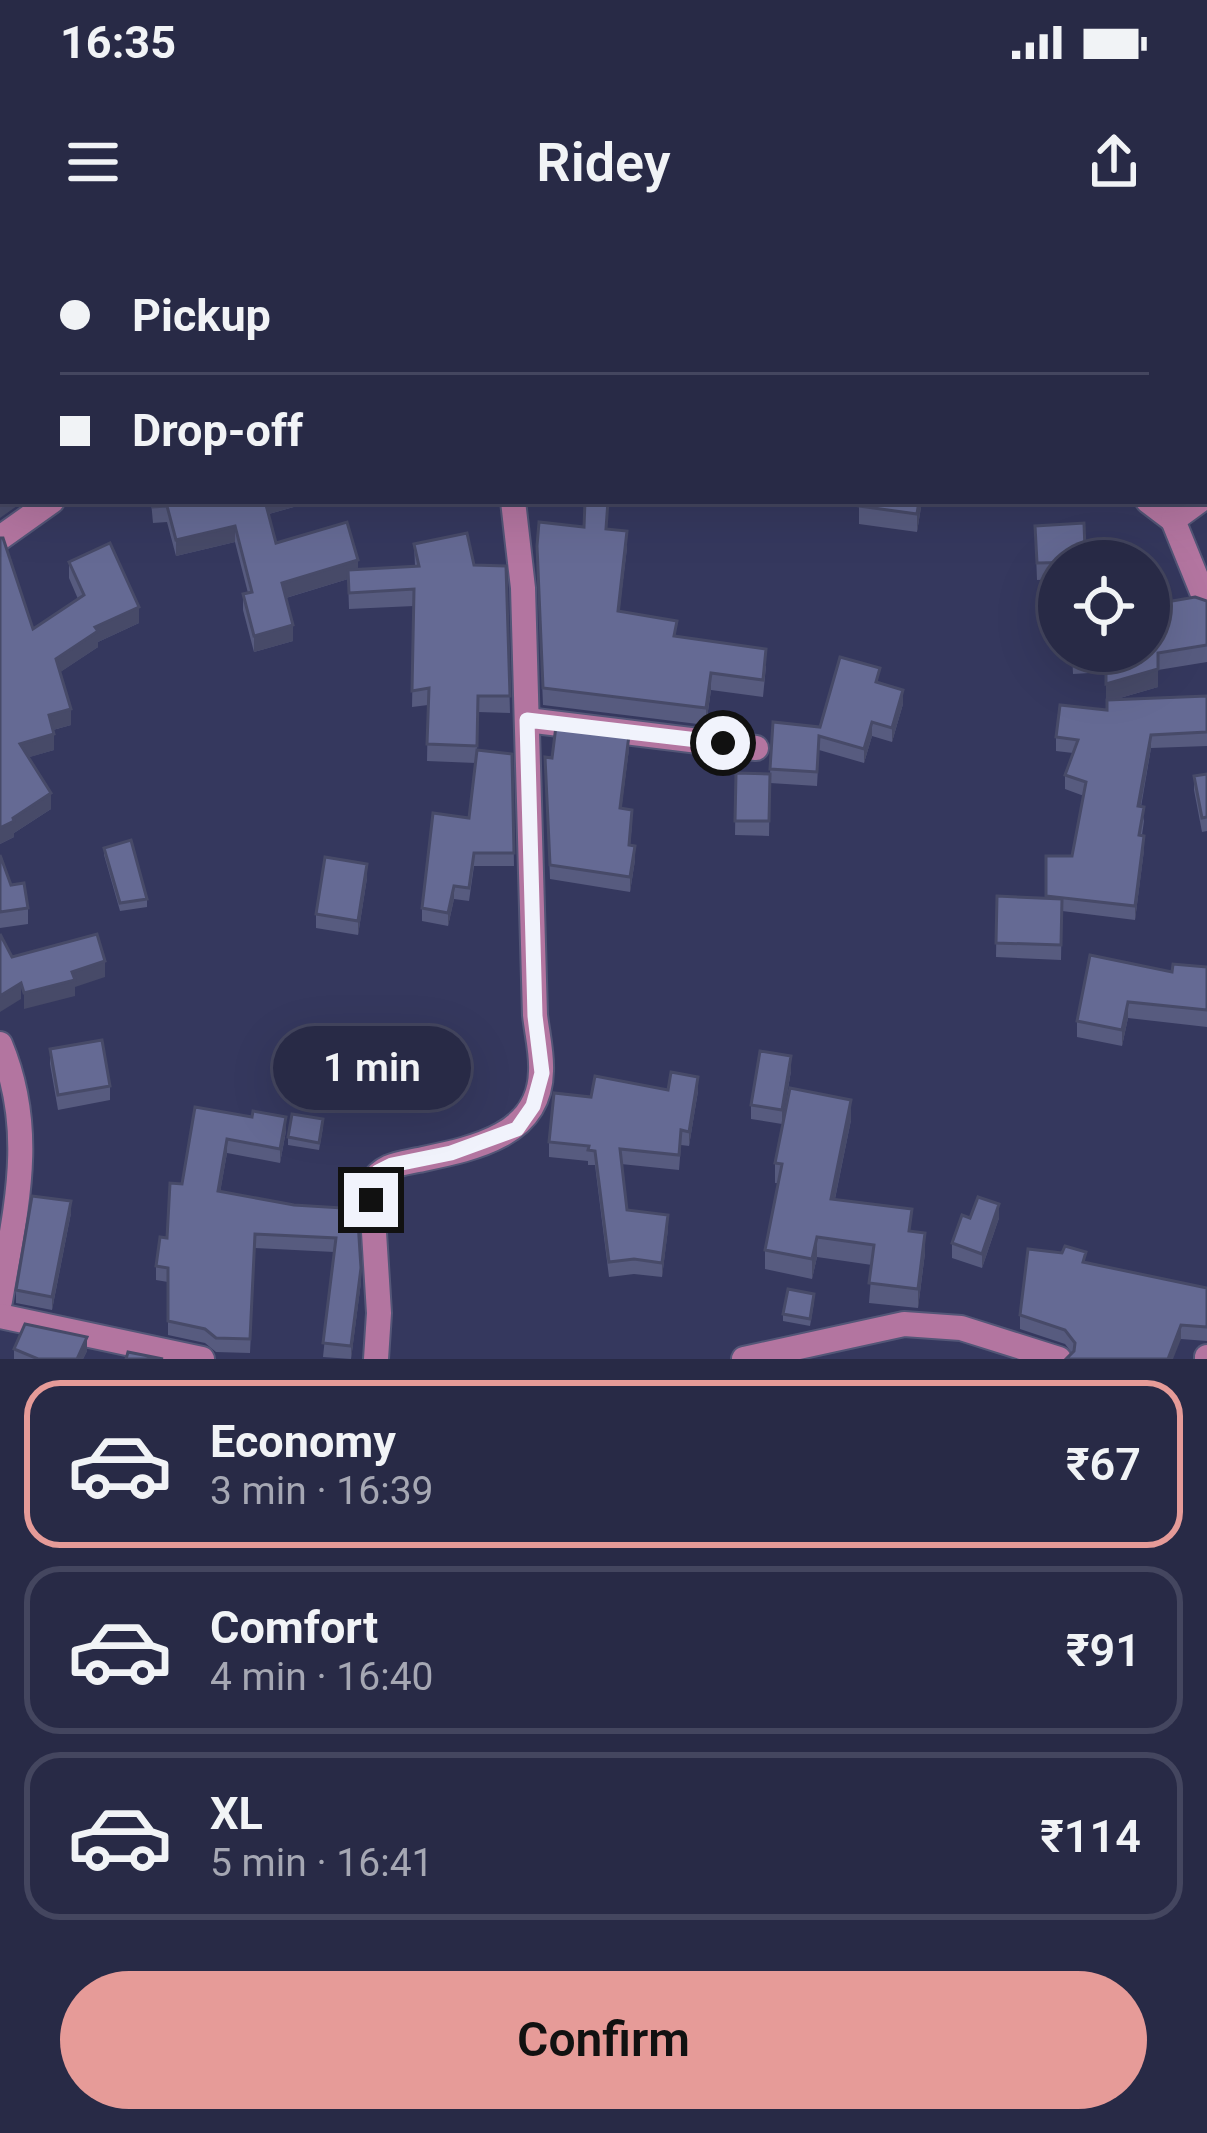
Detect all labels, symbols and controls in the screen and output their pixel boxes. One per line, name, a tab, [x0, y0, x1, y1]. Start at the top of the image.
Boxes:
text: 16:35	[60, 16, 176, 69]
icon: menu	[60, 129, 126, 195]
icon: share	[1081, 129, 1147, 195]
text: Ridey	[536, 131, 671, 194]
text: Pickup	[132, 289, 271, 342]
text: Drop-off	[132, 404, 303, 457]
map controls	[1038, 540, 1170, 672]
button: locate	[1038, 540, 1170, 672]
route start	[696, 716, 750, 770]
callout: 1 min	[272, 1026, 470, 1110]
text: 1 min	[323, 1045, 421, 1091]
route end	[344, 1173, 398, 1227]
icon: car	[66, 1410, 174, 1518]
text: Economy	[210, 1415, 396, 1468]
text: ₹67	[1066, 1438, 1141, 1491]
text: 3 min · 16:39	[210, 1468, 433, 1514]
icon: car	[66, 1596, 174, 1704]
text: Comfort	[210, 1601, 378, 1654]
text: ₹91	[1066, 1624, 1141, 1677]
text: 4 min · 16:40	[210, 1654, 433, 1700]
icon: car	[66, 1782, 174, 1890]
text: XL	[210, 1787, 263, 1840]
text: ₹114	[1040, 1810, 1141, 1863]
text: 5 min · 16:41	[210, 1840, 433, 1886]
button: Confirm	[60, 1971, 1147, 2109]

